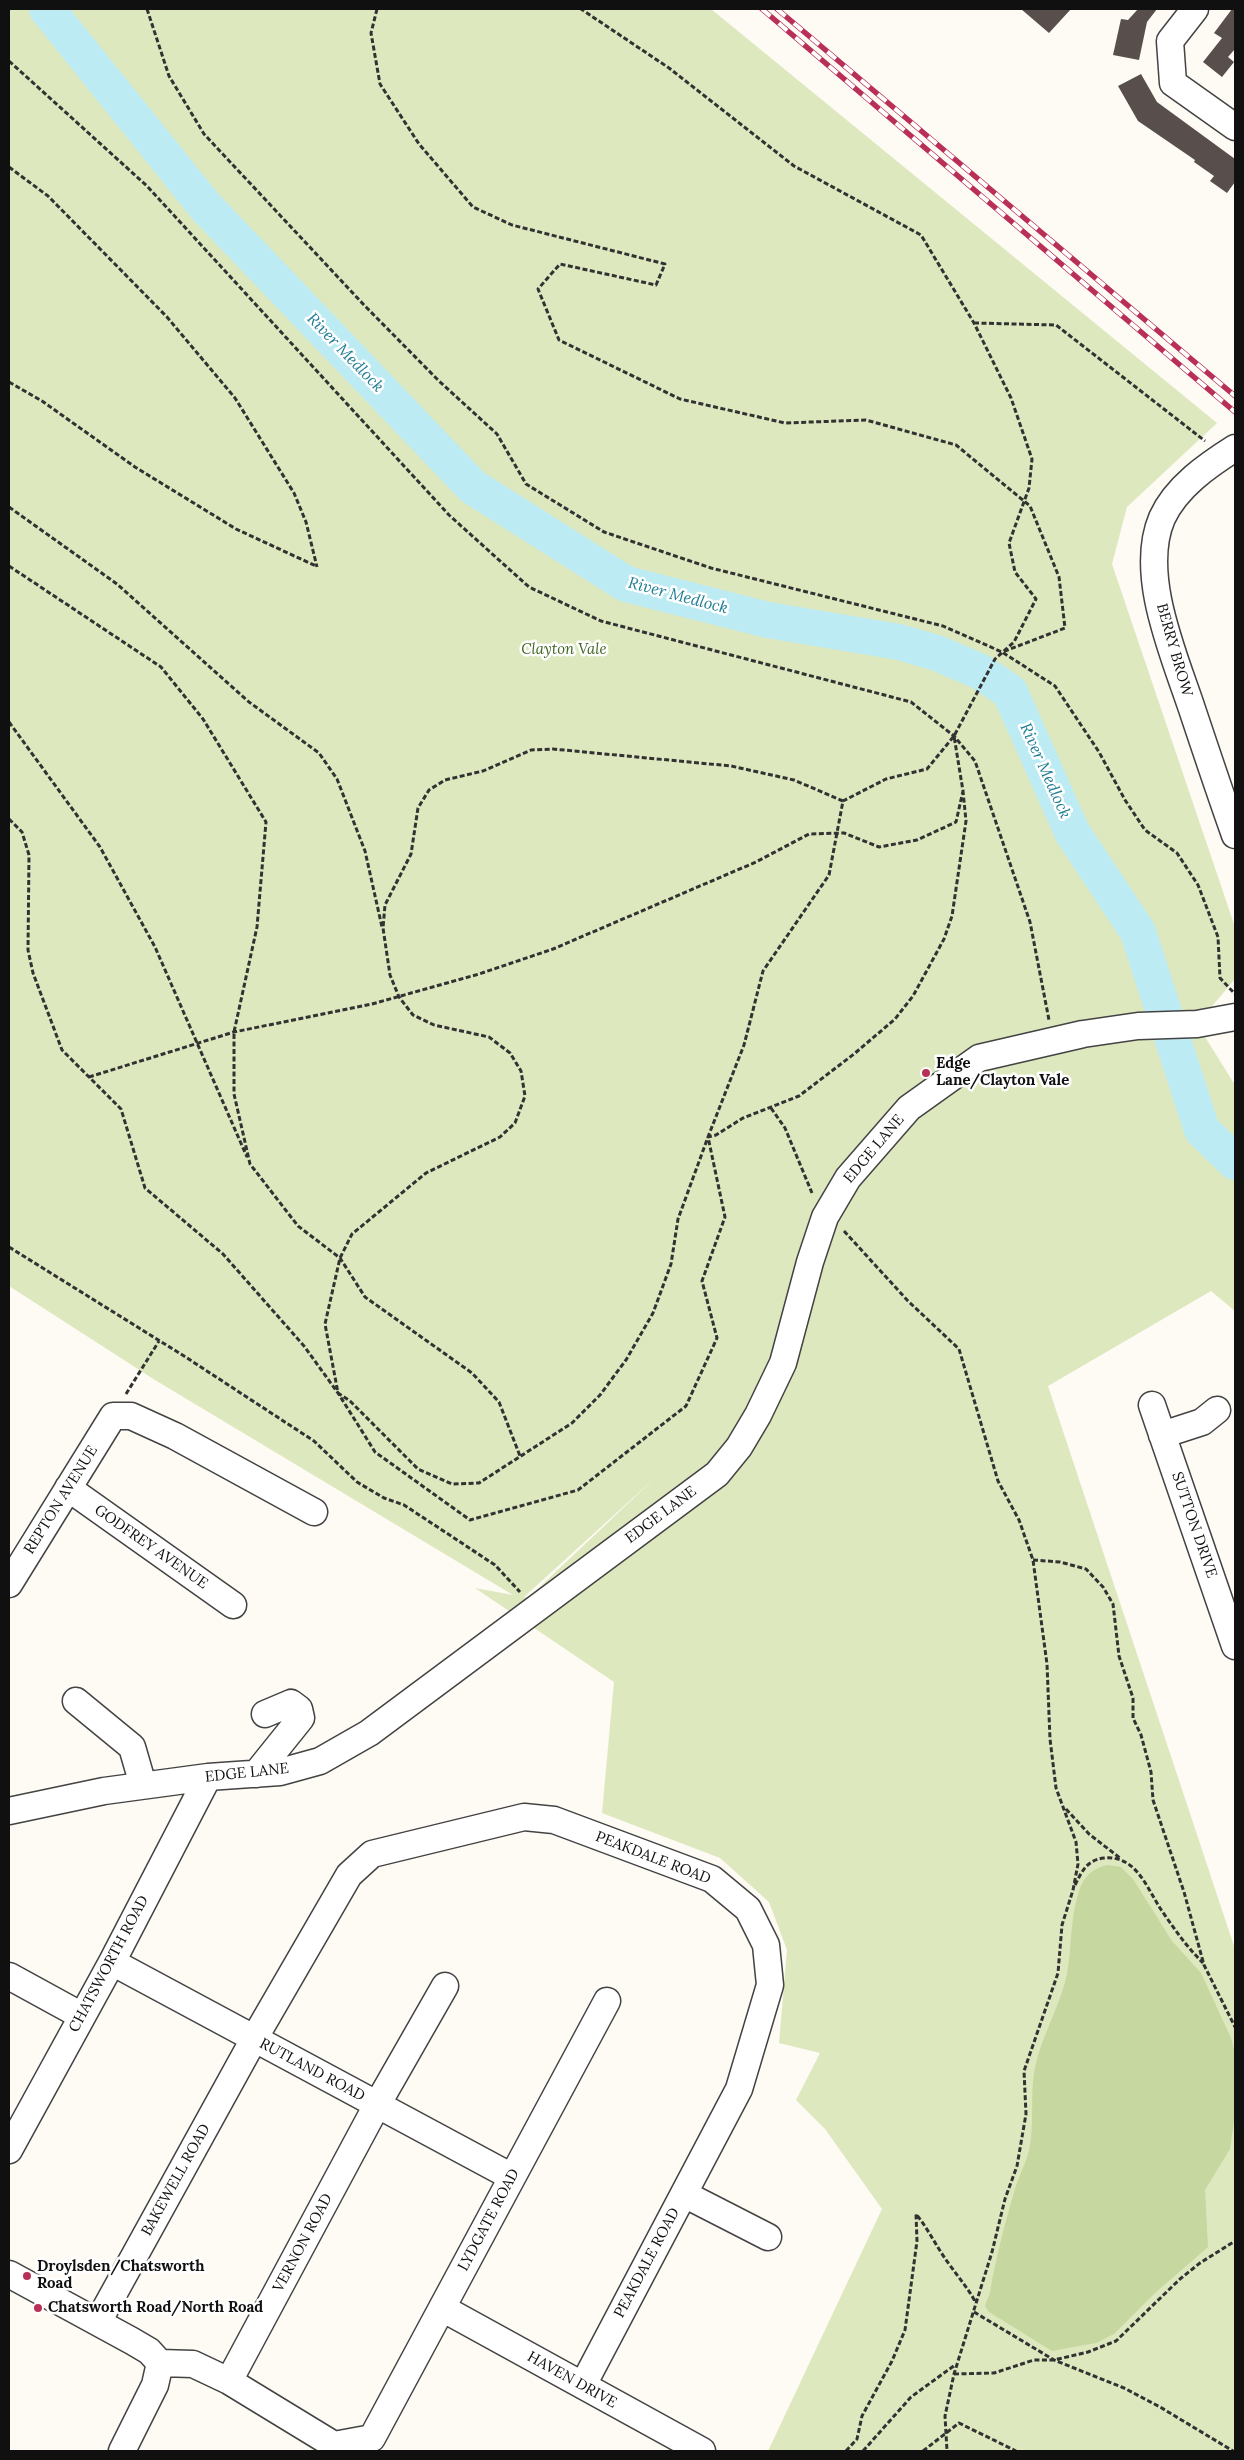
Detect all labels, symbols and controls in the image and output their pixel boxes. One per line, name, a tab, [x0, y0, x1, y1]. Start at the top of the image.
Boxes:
water label: River Medlock	[303, 309, 387, 397]
water label: River Medlock	[626, 573, 730, 619]
street label: BERRY BROW	[1152, 601, 1196, 699]
park label: Clayton Vale	[521, 641, 607, 659]
water label: River Medlock	[1015, 720, 1075, 822]
place label: Edge Lane/Clayton Vale	[936, 1055, 1069, 1090]
marker: Edge Lane/Clayton Vale	[920, 1067, 932, 1079]
street label: EDGE LANE	[840, 1111, 908, 1187]
street label: REPTON AVENUE	[20, 1442, 102, 1558]
street label: SUTTON DRIVE	[1167, 1470, 1221, 1580]
street label: EDGE LANE	[622, 1482, 700, 1548]
street label: GODFREY AVENUE	[91, 1501, 211, 1593]
street label: EDGE LANE	[204, 1760, 290, 1786]
street label: PEAKDALE ROAD	[593, 1828, 713, 1888]
street label: CHATSWORTH ROAD	[65, 1893, 153, 2035]
street label: RUTLAND ROAD	[256, 2035, 368, 2105]
street label: BAKEWELL ROAD	[138, 2121, 214, 2239]
street label: LYDGATE ROAD	[454, 2166, 524, 2274]
street label: VERNON ROAD	[270, 2191, 336, 2295]
street label: PEAKDALE ROAD	[610, 2205, 684, 2321]
place label: Droylsden/Chatsworth Road	[37, 2258, 204, 2293]
marker: Droylsden/Chatsworth Road	[21, 2270, 33, 2282]
place label: Chatsworth Road/North Road	[48, 2299, 263, 2317]
marker: Chatsworth Road/North Road	[32, 2302, 44, 2314]
street label: HAVEN DRIVE	[524, 2348, 620, 2412]

